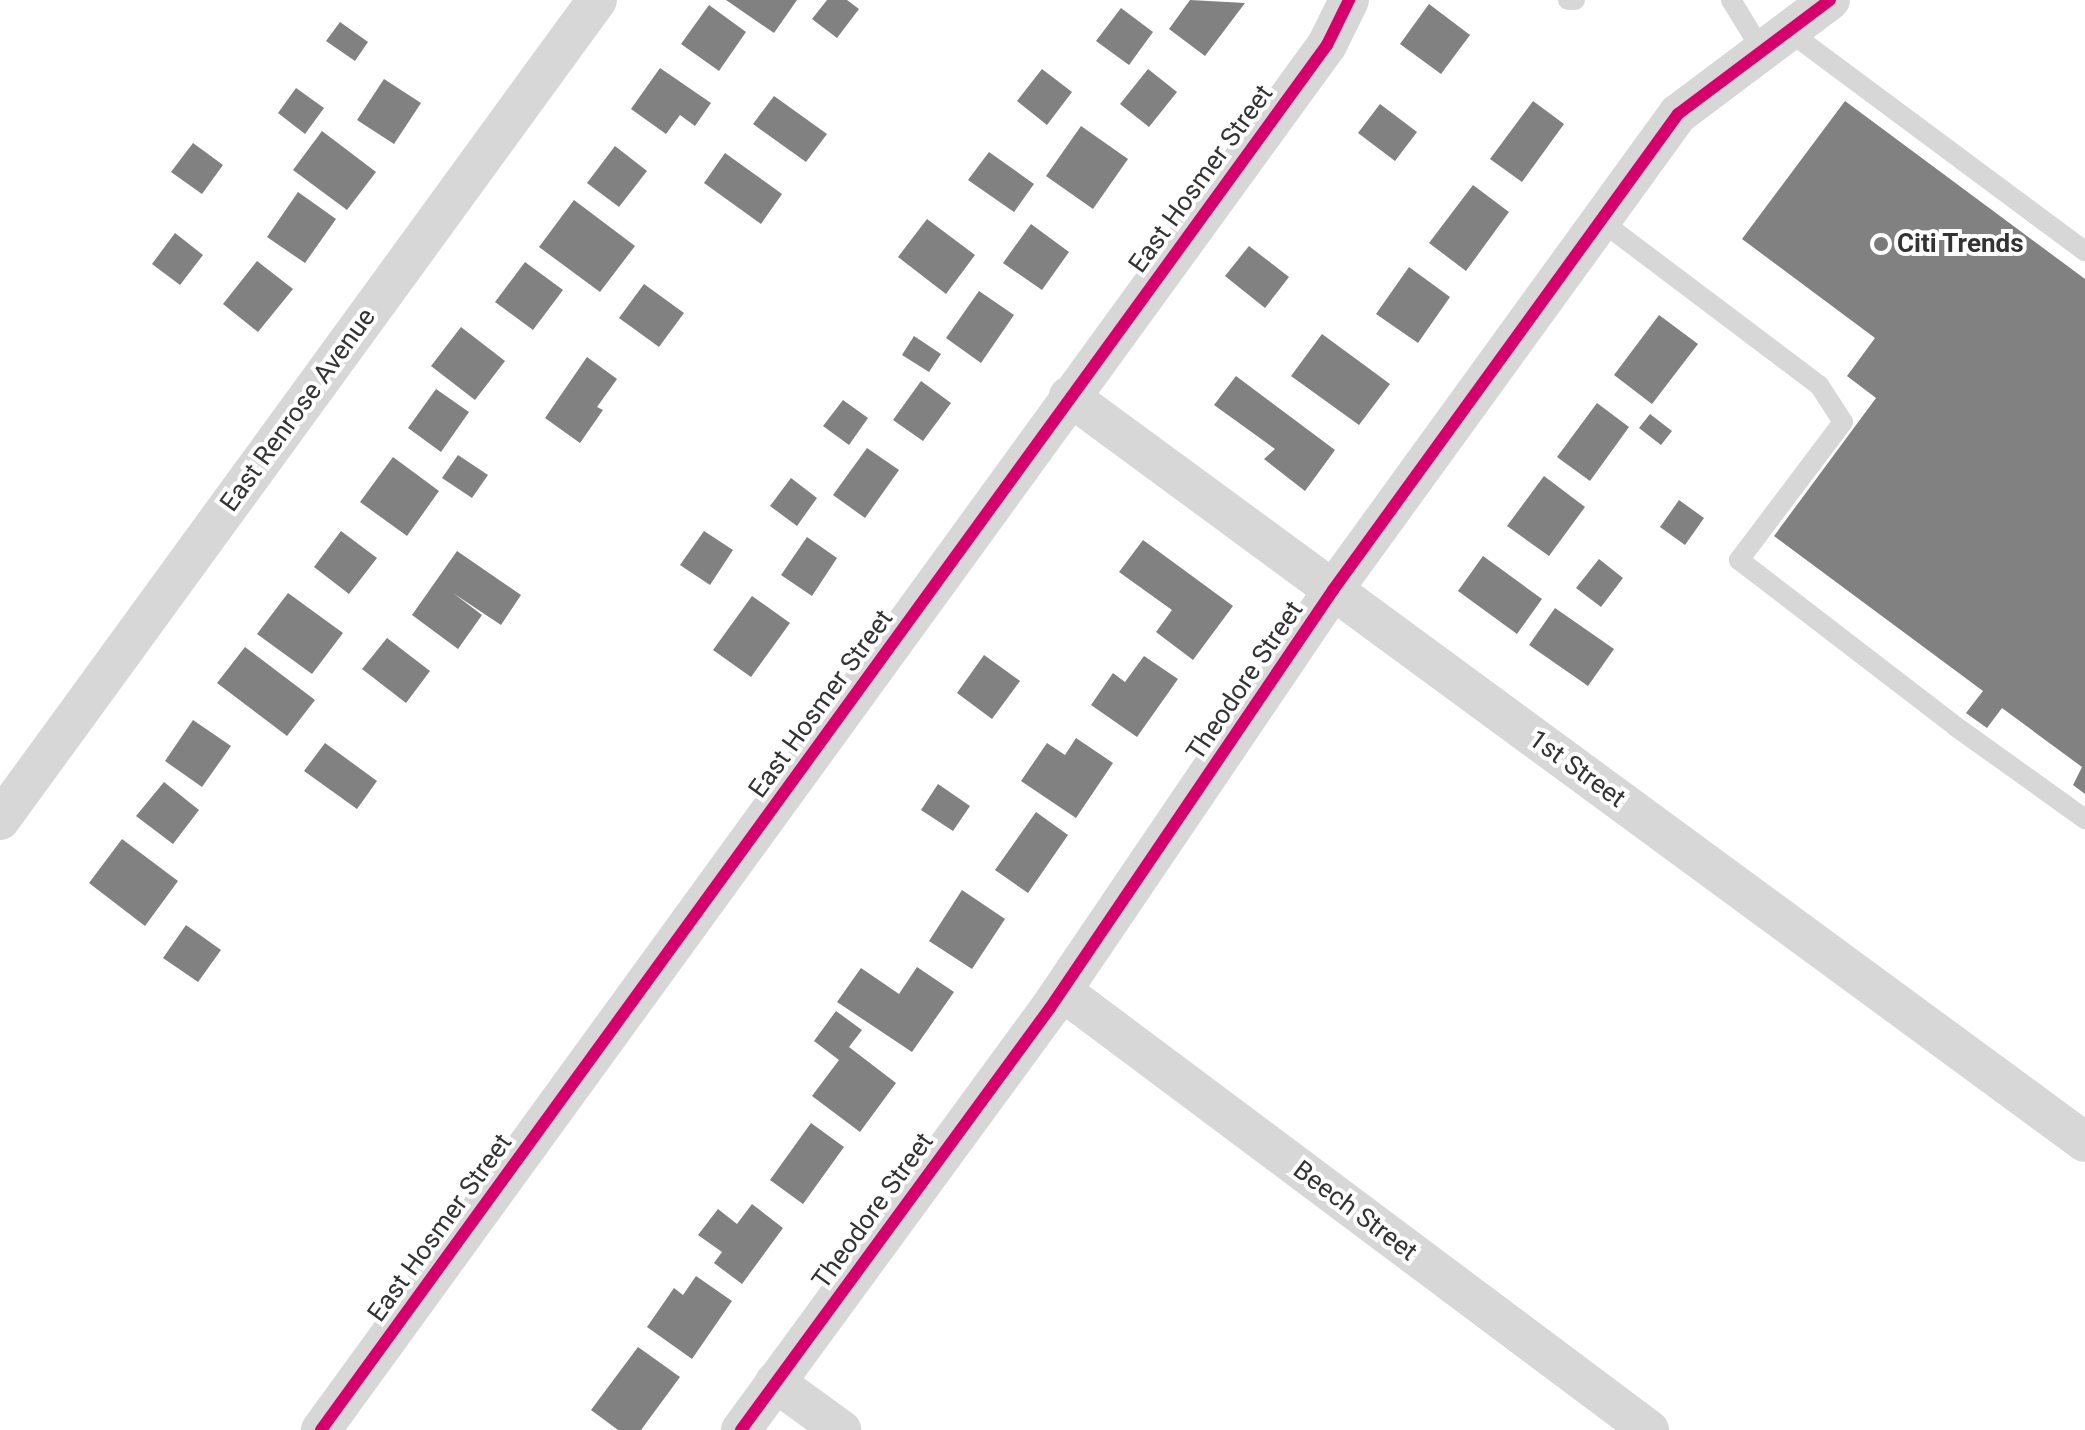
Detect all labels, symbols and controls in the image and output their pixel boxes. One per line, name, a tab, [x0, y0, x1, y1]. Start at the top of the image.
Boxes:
street label: East Hosmer Street	[1122, 79, 1280, 279]
place label: Citi Trends	[1897, 228, 2024, 260]
marker: Citi Trends	[1872, 235, 1890, 253]
street label: East Renrose Avenue	[214, 302, 382, 518]
street label: Theodore Street	[1180, 595, 1310, 767]
street label: East Hosmer Street	[742, 604, 900, 804]
street label: 1st Street	[1523, 724, 1631, 814]
street label: Theodore Street	[806, 1127, 940, 1295]
street label: East Hosmer Street	[361, 1128, 519, 1328]
street label: Beech Street	[1287, 1154, 1423, 1268]

